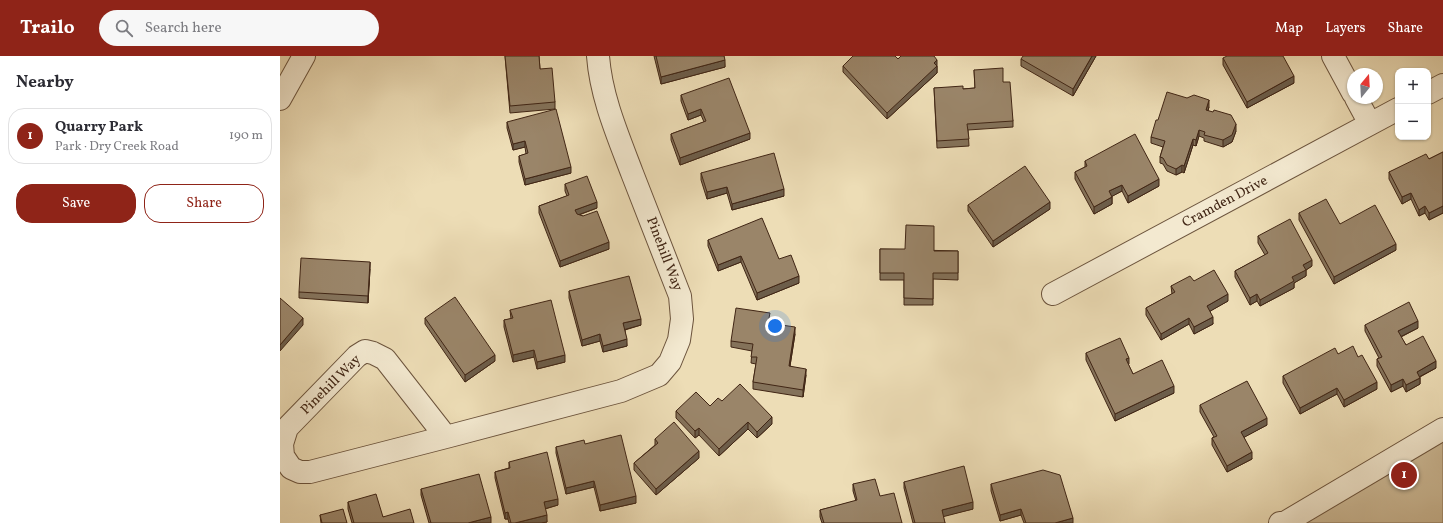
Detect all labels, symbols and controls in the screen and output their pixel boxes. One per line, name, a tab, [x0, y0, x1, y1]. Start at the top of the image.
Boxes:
search box	[99, 10, 379, 46]
text: Trailo	[20, 15, 75, 41]
icon: search	[113, 17, 135, 39]
text: Search here	[145, 18, 222, 39]
text: Map	[1275, 19, 1303, 38]
text: Layers	[1325, 19, 1365, 38]
text: Share	[1387, 19, 1423, 38]
north arrow	[1347, 68, 1383, 104]
map controls	[1395, 68, 1431, 140]
button: +	[1395, 68, 1431, 104]
text: Nearby	[16, 71, 74, 94]
button: −	[1395, 104, 1431, 140]
text: Quarry Park	[55, 117, 143, 138]
text: 1	[27, 127, 33, 145]
text: 190 m	[229, 127, 263, 145]
text: Park · Dry Creek Road	[55, 138, 179, 156]
street label: Cramden Drive	[1179, 171, 1271, 233]
button: Save	[16, 184, 136, 223]
button: Share	[144, 184, 264, 223]
street label: Pinehill Way	[641, 214, 687, 294]
your location	[765, 316, 785, 336]
street label: Pinehill Way	[297, 350, 366, 419]
pin: 1	[1391, 460, 1417, 490]

